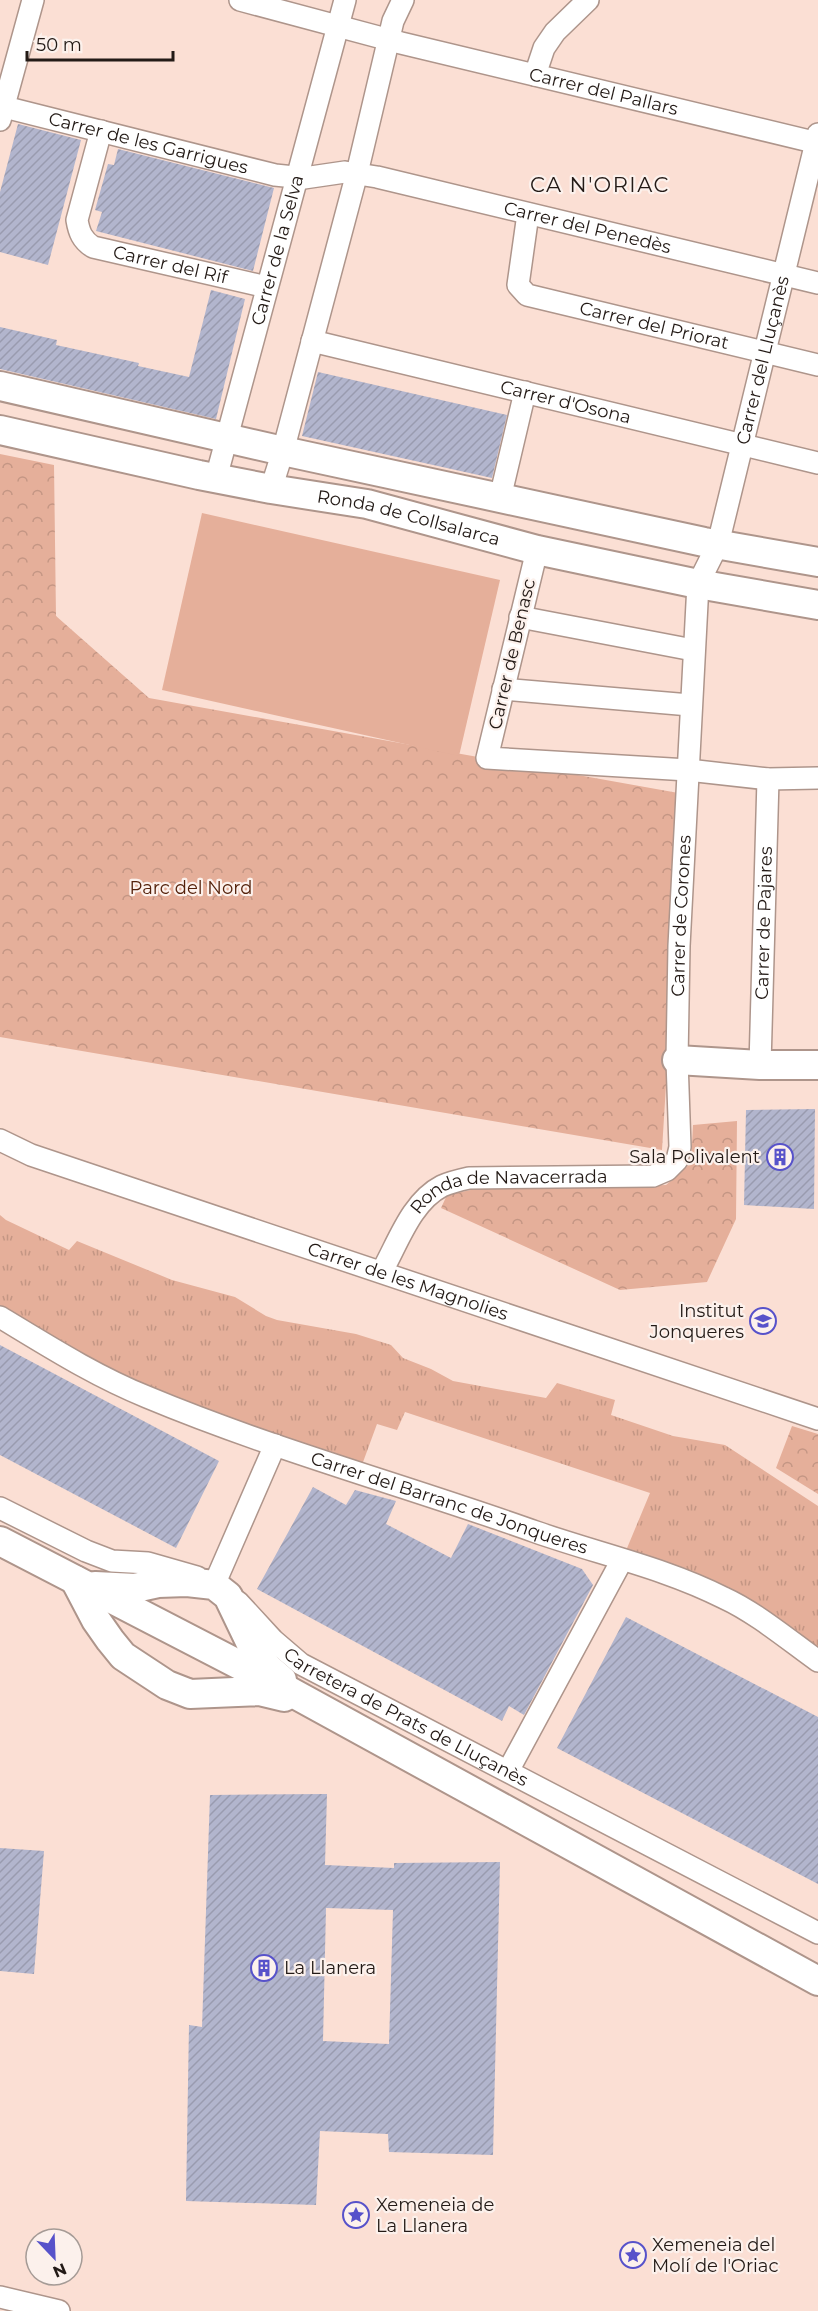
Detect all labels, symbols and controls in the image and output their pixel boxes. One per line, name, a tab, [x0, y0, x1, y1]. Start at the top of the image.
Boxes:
scale bar	[27, 24, 172, 62]
text: 50 m	[36, 34, 82, 56]
street label: Carrer del Pallars	[527, 63, 680, 120]
street label: Carrer de les Garrigues	[46, 108, 251, 179]
street label: Carrer de la Selva	[247, 172, 308, 328]
district label: CA N'ORIAC	[530, 172, 670, 197]
street label: Carrer del Penedès	[502, 197, 674, 258]
street label: Carrer del Rif	[111, 241, 231, 289]
street label: Carrer del Lluçanès	[732, 273, 794, 447]
street label: Carrer del Priorat	[577, 297, 731, 354]
street label: Carrer d'Osona	[498, 376, 633, 429]
street label: Ronda de Collsalarca	[315, 485, 502, 551]
street label: Carrer de Benasc	[484, 576, 540, 732]
street label: Carrer de Corones	[667, 834, 696, 997]
street label: Carrer de Pajares	[751, 846, 777, 1000]
park label: Parc del Nord	[130, 877, 252, 899]
building icon: Sala Polivalent	[765, 1142, 795, 1172]
place label: Sala Polivalent	[629, 1146, 760, 1168]
street label: Ronda de Navacerrada	[405, 1165, 608, 1218]
street label: Carrer de les Magnolies	[305, 1238, 511, 1325]
place label: Institut Jonqueres	[649, 1300, 744, 1343]
school or university icon: Institut Jonqueres	[748, 1306, 778, 1336]
street label: Carrer del Barranc de Jonqueres	[308, 1447, 591, 1559]
street label: Carretera de Prats de Lluçanès	[279, 1643, 532, 1791]
building icon: La Llanera	[249, 1953, 279, 1983]
place label: La Llanera	[284, 1957, 376, 1979]
place label: Xemeneia de La Llanera	[376, 2194, 495, 2237]
place icon: Xemeneia de La Llanera	[341, 2200, 371, 2230]
north arrow	[24, 2227, 84, 2287]
place label: Xemeneia del Molí de l'Oriac	[652, 2234, 779, 2277]
place icon: Xemeneia del Molí de l'Oriac	[618, 2240, 648, 2270]
text: N	[50, 2259, 69, 2282]

